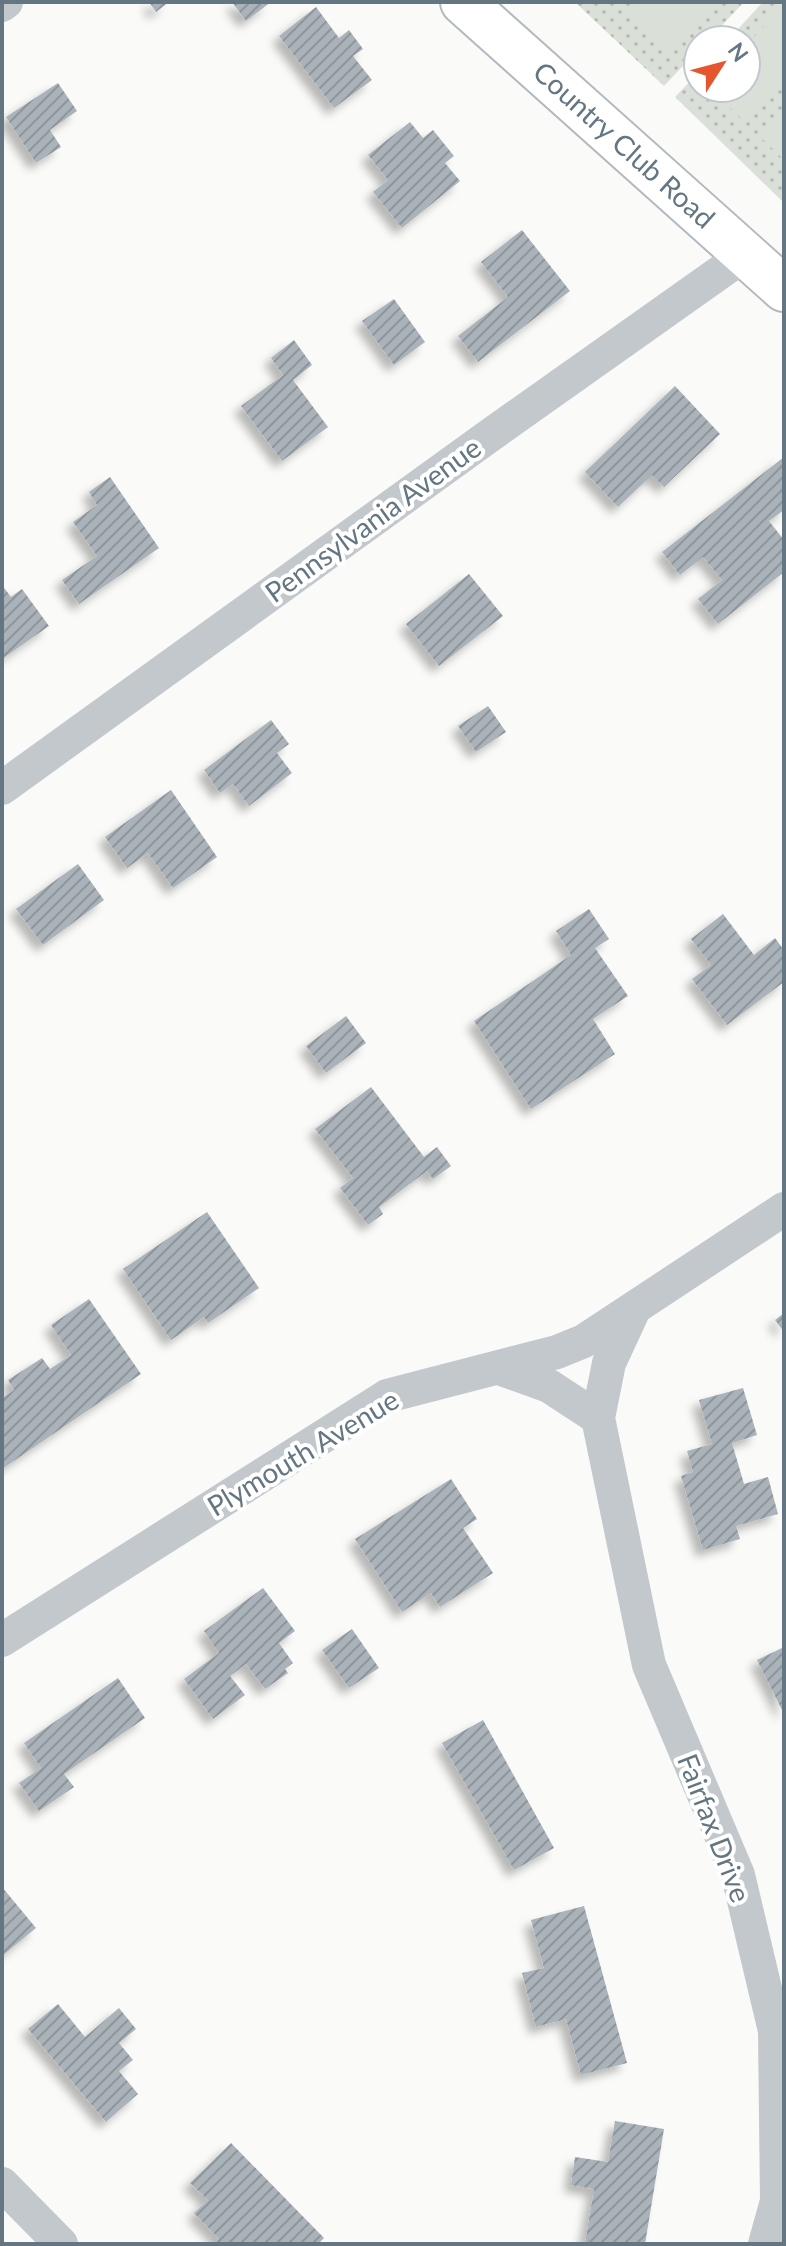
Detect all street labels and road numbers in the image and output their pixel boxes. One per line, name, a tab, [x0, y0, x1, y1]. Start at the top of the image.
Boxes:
street label: Country Club Road	[527, 54, 722, 235]
street label: Pennsylvania Avenue	[258, 430, 487, 609]
street label: Plymouth Avenue	[201, 1382, 404, 1523]
street label: Fairfax Drive	[671, 1749, 759, 1907]

